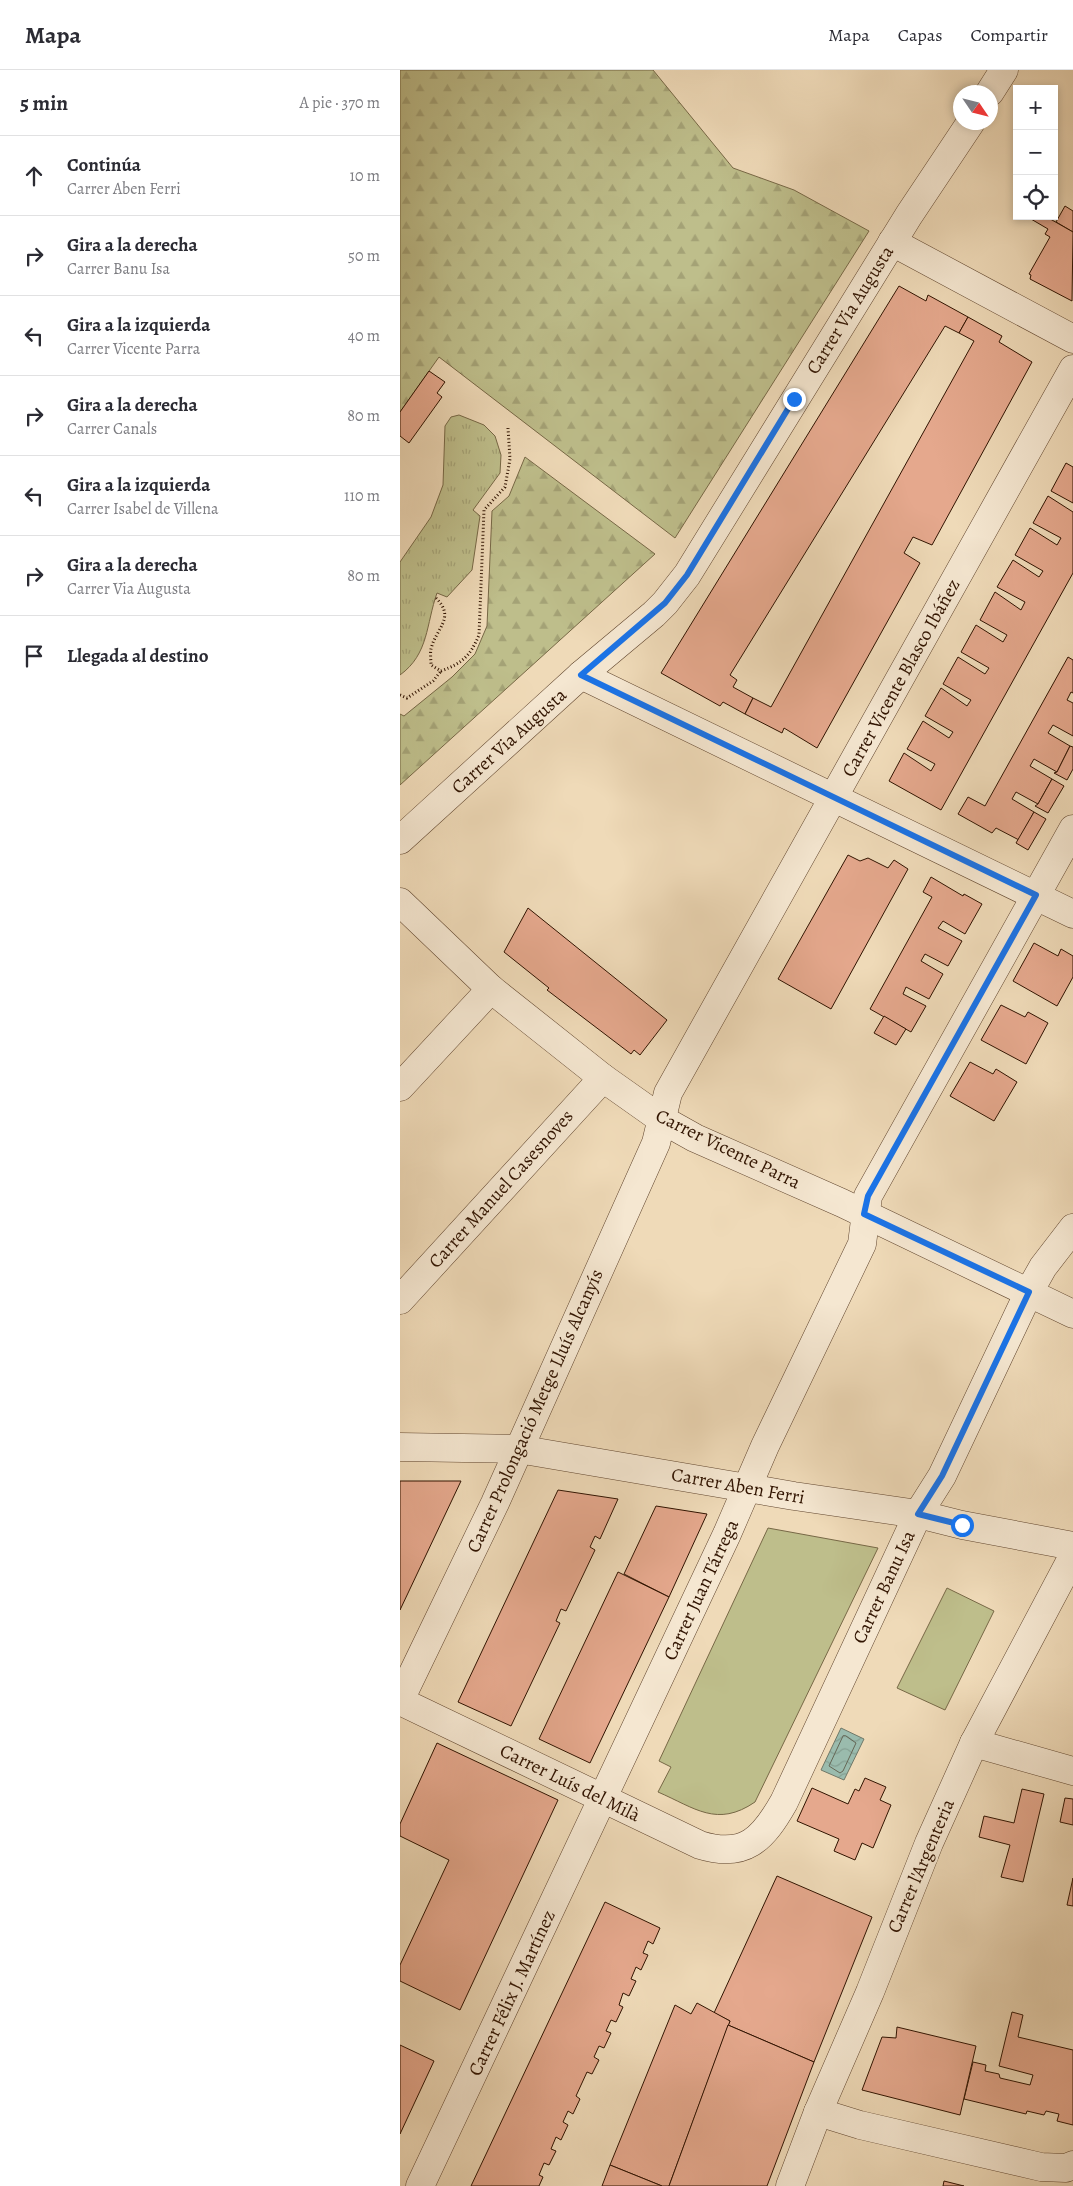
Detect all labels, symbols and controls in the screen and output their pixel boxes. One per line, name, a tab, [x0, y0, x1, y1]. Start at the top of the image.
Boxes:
text: Mapa	[25, 19, 81, 51]
text: Mapa	[828, 23, 870, 47]
text: Capas	[898, 23, 942, 47]
text: Compartir	[970, 23, 1048, 47]
north arrow	[953, 85, 998, 130]
map controls	[1013, 85, 1058, 220]
button: +	[1013, 85, 1058, 130]
text: 5 min	[20, 89, 68, 117]
text: A pie · 370 m	[299, 92, 380, 114]
button: −	[1013, 130, 1058, 175]
text: Continúa	[67, 152, 141, 178]
icon: ahead	[20, 162, 48, 190]
text: 10 m	[350, 165, 380, 187]
button: locate	[1013, 175, 1058, 220]
text: Carrer Aben Ferri	[67, 178, 181, 200]
text: Gira a la derecha	[67, 232, 198, 258]
street label: Carrer Via Augusta	[800, 241, 900, 379]
icon: right	[20, 242, 48, 270]
text: 50 m	[348, 245, 380, 267]
text: Carrer Banu Isa	[67, 258, 170, 280]
text: Gira a la izquierda	[67, 312, 210, 338]
icon: left	[20, 322, 48, 350]
text: 40 m	[348, 325, 380, 347]
text: Carrer Vicente Parra	[67, 338, 200, 360]
route end	[783, 388, 806, 411]
text: Gira a la derecha	[67, 392, 198, 418]
icon: right	[20, 402, 48, 430]
text: 80 m	[347, 405, 380, 427]
text: Carrer Canals	[67, 418, 157, 440]
text: Gira a la izquierda	[67, 472, 210, 498]
icon: left	[20, 482, 48, 510]
text: 110 m	[344, 485, 380, 507]
text: Carrer Isabel de Villena	[67, 498, 219, 520]
text: Gira a la derecha	[67, 552, 198, 578]
icon: right	[20, 562, 48, 590]
text: 80 m	[347, 565, 380, 587]
street label: Carrer Vicente Blasco Ibáñez	[836, 574, 966, 782]
text: Carrer Via Augusta	[67, 578, 191, 600]
icon: arrive	[20, 642, 48, 670]
text: Llegada al destino	[67, 643, 209, 669]
street label: Carrer Via Augusta	[446, 682, 572, 800]
street label: Carrer Vicente Parra	[651, 1103, 805, 1195]
street label: Carrer Manuel Casesnoves	[423, 1104, 579, 1274]
street label: Carrer Prolongació Metge Lluís Alcanyís	[460, 1265, 610, 1557]
street label: Carrer Aben Ferri	[669, 1461, 807, 1511]
route start	[951, 1514, 974, 1537]
street label: Carrer Juan Tárrega	[657, 1515, 745, 1665]
street label: Carrer Banu Isa	[846, 1526, 922, 1648]
street label: Carrer Luís del Milà	[495, 1738, 645, 1828]
street label: Carrer l'Argenteria	[881, 1795, 961, 1937]
street label: Carrer Félix J. Martínez	[462, 1906, 562, 2080]

